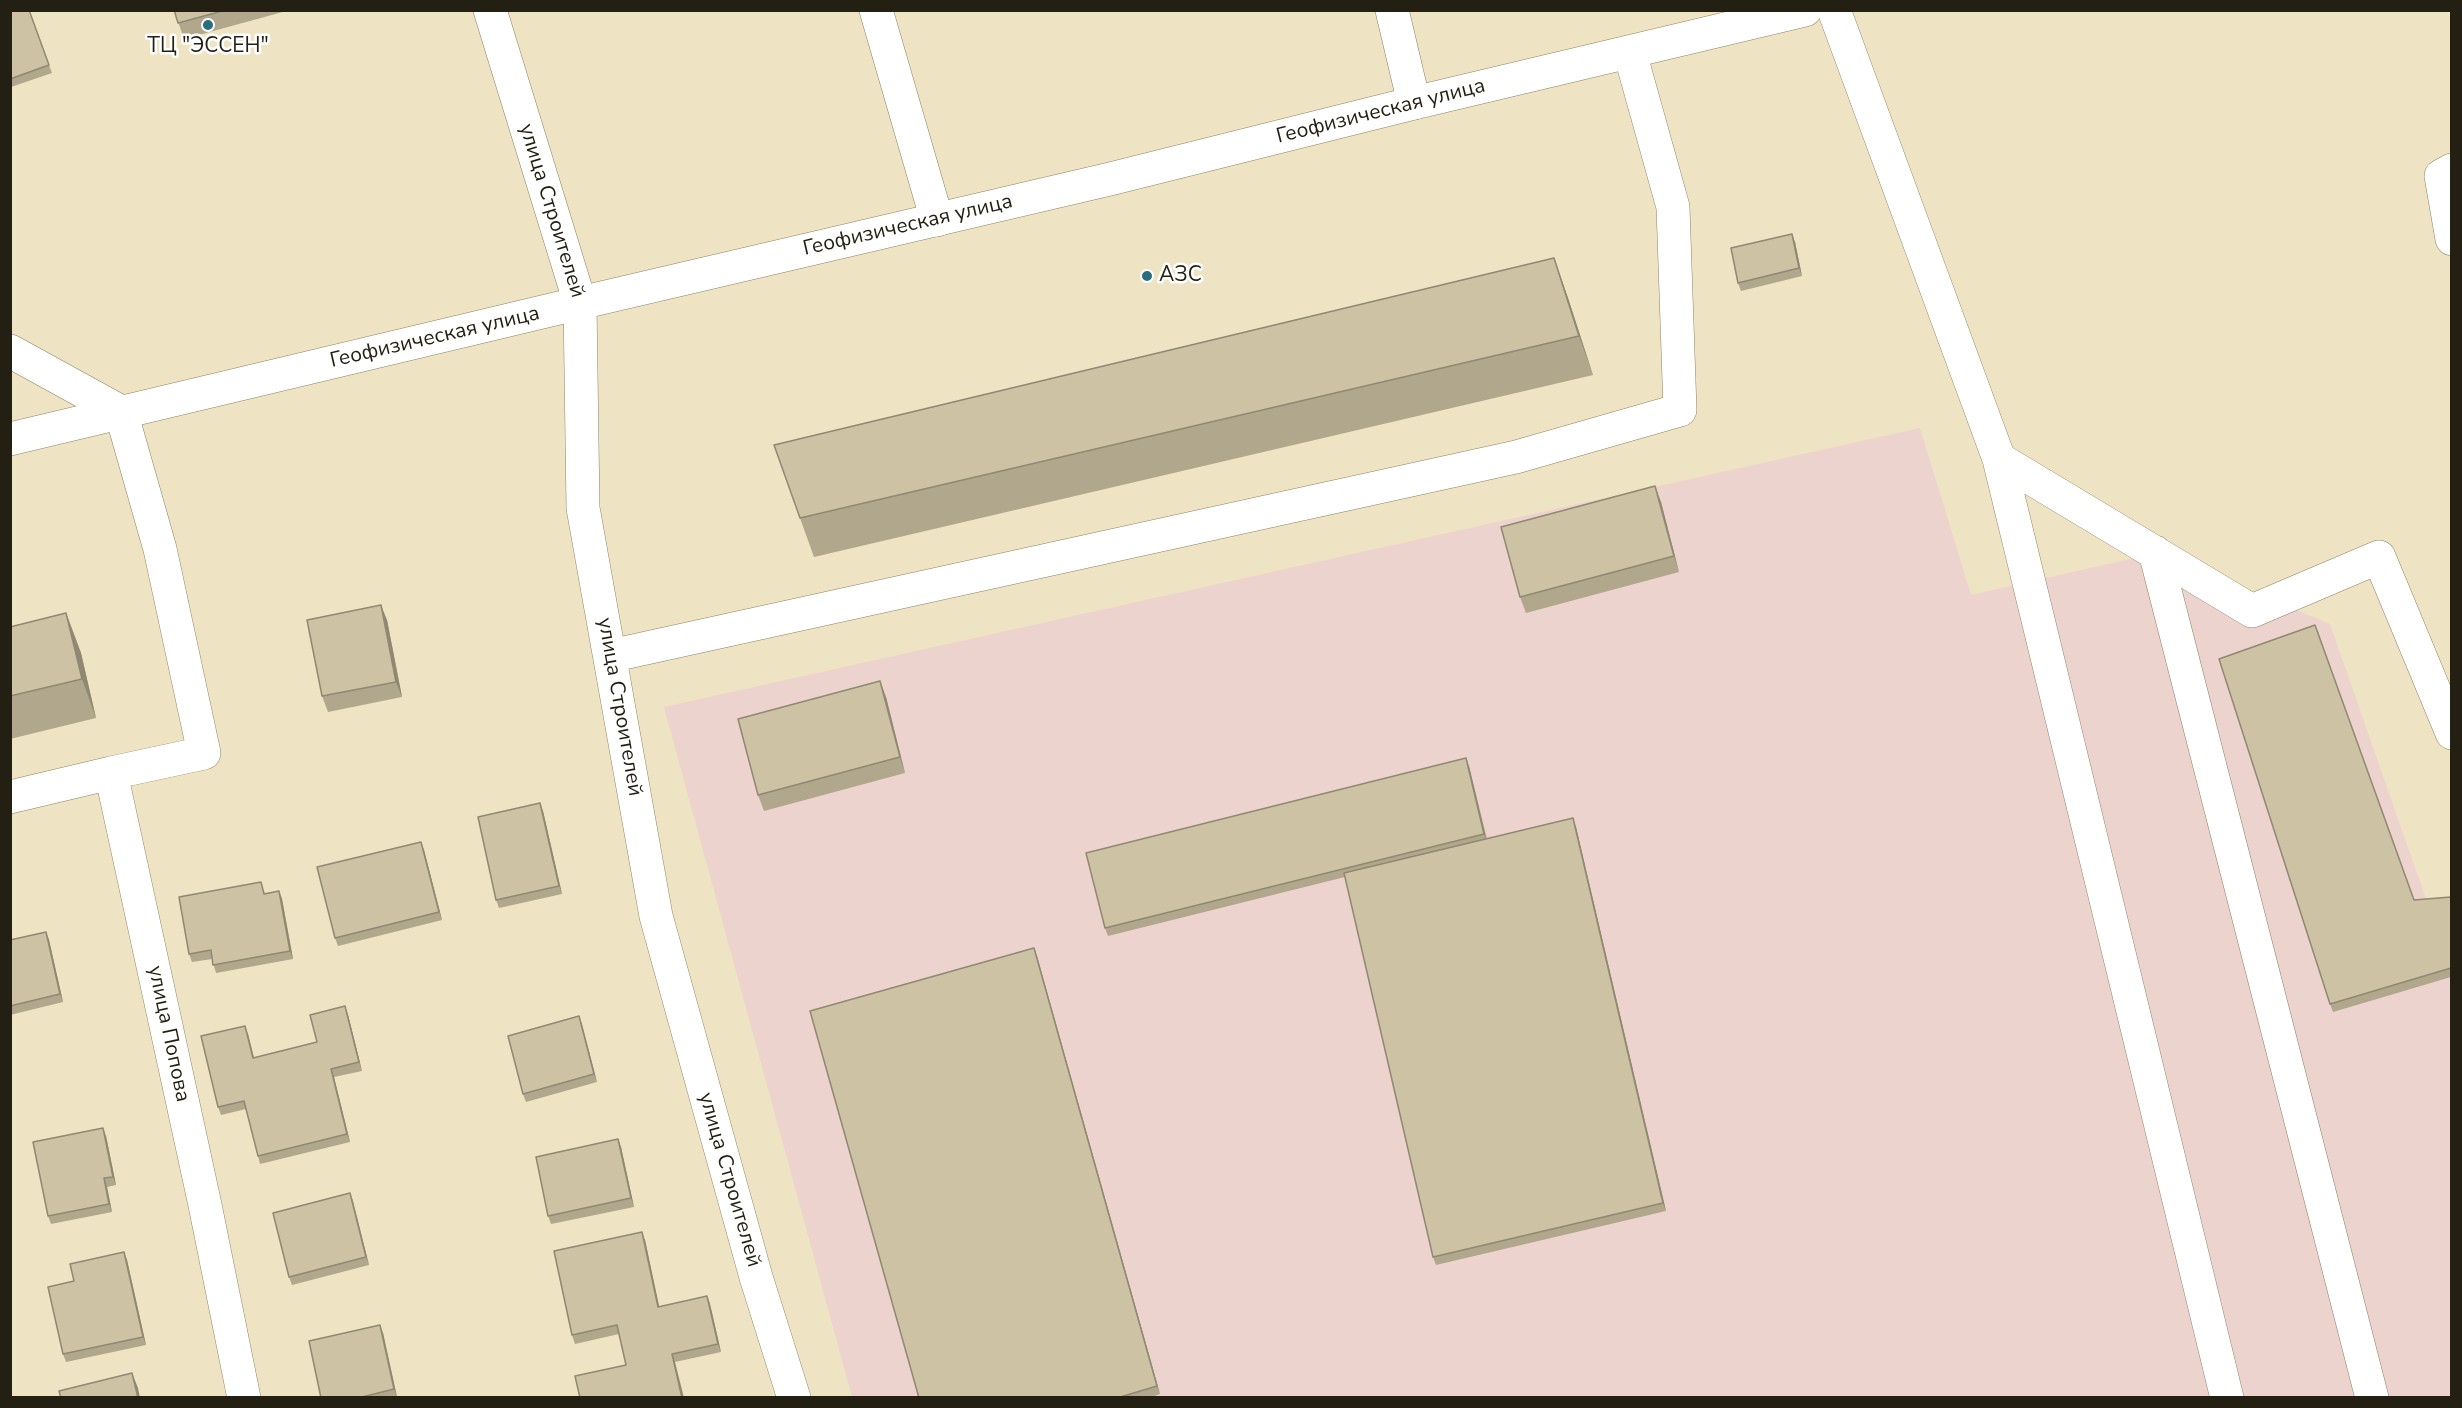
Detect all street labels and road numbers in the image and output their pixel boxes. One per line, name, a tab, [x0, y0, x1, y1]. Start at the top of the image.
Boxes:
street label: Геофизическая улица	[1274, 74, 1488, 150]
street label: улица Строителей	[513, 121, 589, 301]
street label: Геофизическая улица	[801, 190, 1015, 262]
street label: Геофизическая улица	[328, 302, 542, 374]
street label: улица Строителей	[591, 616, 647, 798]
street label: улица Попова	[141, 964, 195, 1104]
street label: улица Строителей	[692, 1090, 766, 1270]

